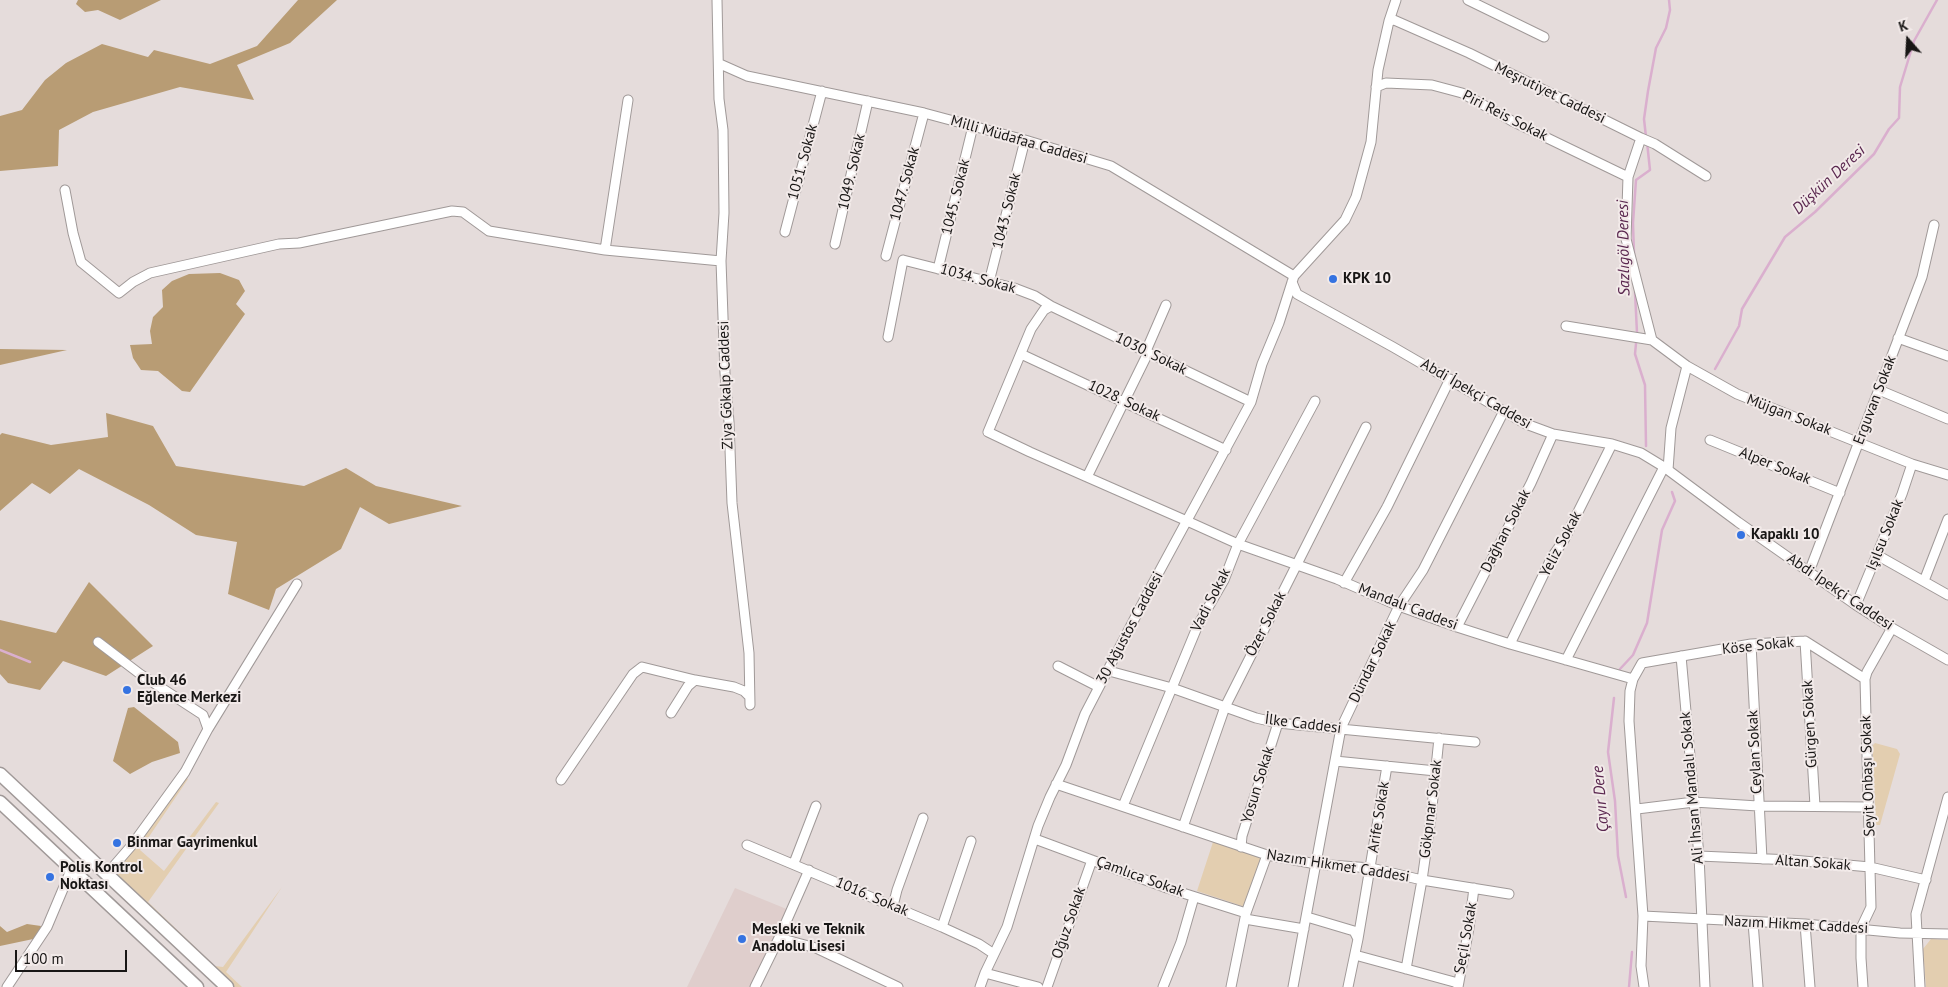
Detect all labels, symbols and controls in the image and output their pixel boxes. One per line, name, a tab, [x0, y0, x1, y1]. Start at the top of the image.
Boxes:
north arrow	[1883, 15, 1933, 65]
text: K	[1896, 16, 1910, 36]
street label: Meşrutiyet Caddesi	[1491, 58, 1609, 128]
street label: Piri Reis Sokak	[1459, 87, 1551, 145]
street label: Milli Müdafaa Caddesi	[948, 112, 1090, 168]
street label: 1051. Sokak	[784, 122, 822, 202]
street label: 1049. Sokak	[834, 132, 870, 212]
water label: Düşkün Deresi	[1788, 141, 1870, 219]
street label: 1047. Sokak	[886, 145, 924, 223]
street label: 1045. Sokak	[938, 157, 974, 237]
street label: 1043. Sokak	[989, 171, 1025, 251]
water label: Sazlıgöl Deresi	[1614, 200, 1634, 296]
street label: 1034. Sokak	[938, 260, 1018, 298]
place label: KPK 10	[1343, 270, 1391, 288]
marker: KPK 10	[1327, 273, 1339, 285]
street label: Ziya Gökalp Caddesi	[715, 320, 737, 450]
street label: 1030. Sokak	[1112, 329, 1190, 379]
street label: Erguvan Sokak	[1850, 353, 1900, 447]
street label: Abdi İpekçi Caddesi	[1417, 355, 1535, 433]
street label: 1028. Sokak	[1085, 376, 1163, 426]
street label: Müjgan Sokak	[1744, 391, 1834, 439]
street label: Alper Sokak	[1736, 443, 1814, 489]
street label: Dağhan Sokak	[1477, 486, 1535, 576]
street label: Işılsu Sokak	[1863, 497, 1907, 573]
street label: Yeliz Sokak	[1536, 508, 1586, 580]
place label: Kapaklı 10	[1751, 526, 1820, 544]
marker: Kapaklı 10	[1735, 529, 1747, 541]
street label: Abdi İpekçi Caddesi	[1783, 550, 1897, 634]
street label: Vadi Sokak	[1187, 565, 1235, 635]
street label: 30 Ağustos Caddesi	[1093, 569, 1167, 687]
street label: Mandalı Caddesi	[1356, 580, 1460, 634]
street label: Özer Sokak	[1242, 588, 1290, 660]
street label: Dündar Sokak	[1346, 618, 1400, 706]
street label: Köse Sokak	[1721, 633, 1795, 659]
place label: Club 46 Eğlence Merkezi	[137, 672, 241, 707]
street label: Gürgen Sokak	[1799, 680, 1821, 768]
marker: Club 46 Eğlence Merkezi	[121, 684, 133, 696]
street label: İlke Caddesi	[1264, 710, 1342, 738]
street label: Ceylan Sokak	[1744, 710, 1766, 794]
street label: Ali İhsan Mandalı Sokak	[1676, 711, 1708, 865]
street label: Seyit Onbaşı Sokak	[1857, 715, 1879, 837]
street label: Yosun Sokak	[1238, 744, 1278, 826]
street label: Gökpınar Sokak	[1416, 759, 1446, 859]
water label: Çayır Dere	[1589, 765, 1613, 833]
street label: Arife Sokak	[1364, 780, 1394, 854]
place label: Binmar Gayrimenkul	[127, 834, 257, 852]
marker: Binmar Gayrimenkul	[111, 837, 123, 849]
street label: Nazım Hikmet Caddesi	[1265, 846, 1411, 886]
street label: Altan Sokak	[1775, 851, 1851, 875]
street label: Çamlıca Sokak	[1094, 853, 1186, 901]
place label: Polis Kontrol Noktası	[60, 859, 142, 894]
marker: Polis Kontrol Noktası	[44, 871, 56, 883]
street label: 1016. Sokak	[833, 874, 911, 920]
street label: Oğuz Sokak	[1048, 885, 1090, 961]
street label: Seçil Sokak	[1451, 901, 1481, 975]
street label: Nazım Hikmet Caddesi	[1723, 912, 1869, 938]
place label: Mesleki ve Teknik Anadolu Lisesi	[752, 921, 865, 956]
marker: Mesleki ve Teknik Anadolu Lisesi	[736, 933, 748, 945]
scale bar	[18, 940, 130, 972]
text: 100 m	[23, 949, 64, 968]

